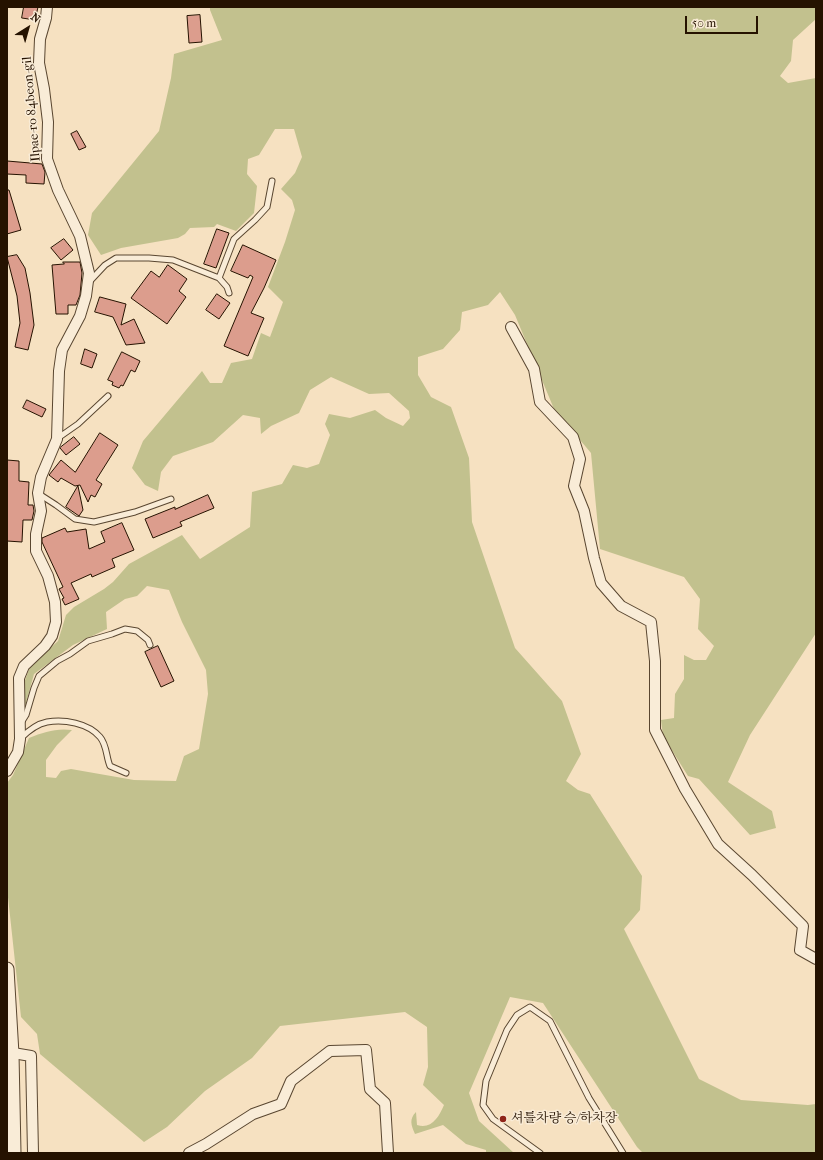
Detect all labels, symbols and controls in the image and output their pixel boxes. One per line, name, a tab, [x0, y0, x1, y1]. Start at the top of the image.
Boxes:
north arrow	[8, 8, 48, 48]
scale bar	[687, 8, 760, 34]
text: N	[28, 10, 43, 26]
text: 50 m	[692, 16, 716, 30]
street label: Ilpae-ro 84beon-gil	[20, 56, 44, 162]
place label: 셔틀차량 승/하차장	[511, 1111, 617, 1127]
marker: 셔틀차량 승/하차장	[498, 1114, 508, 1124]

